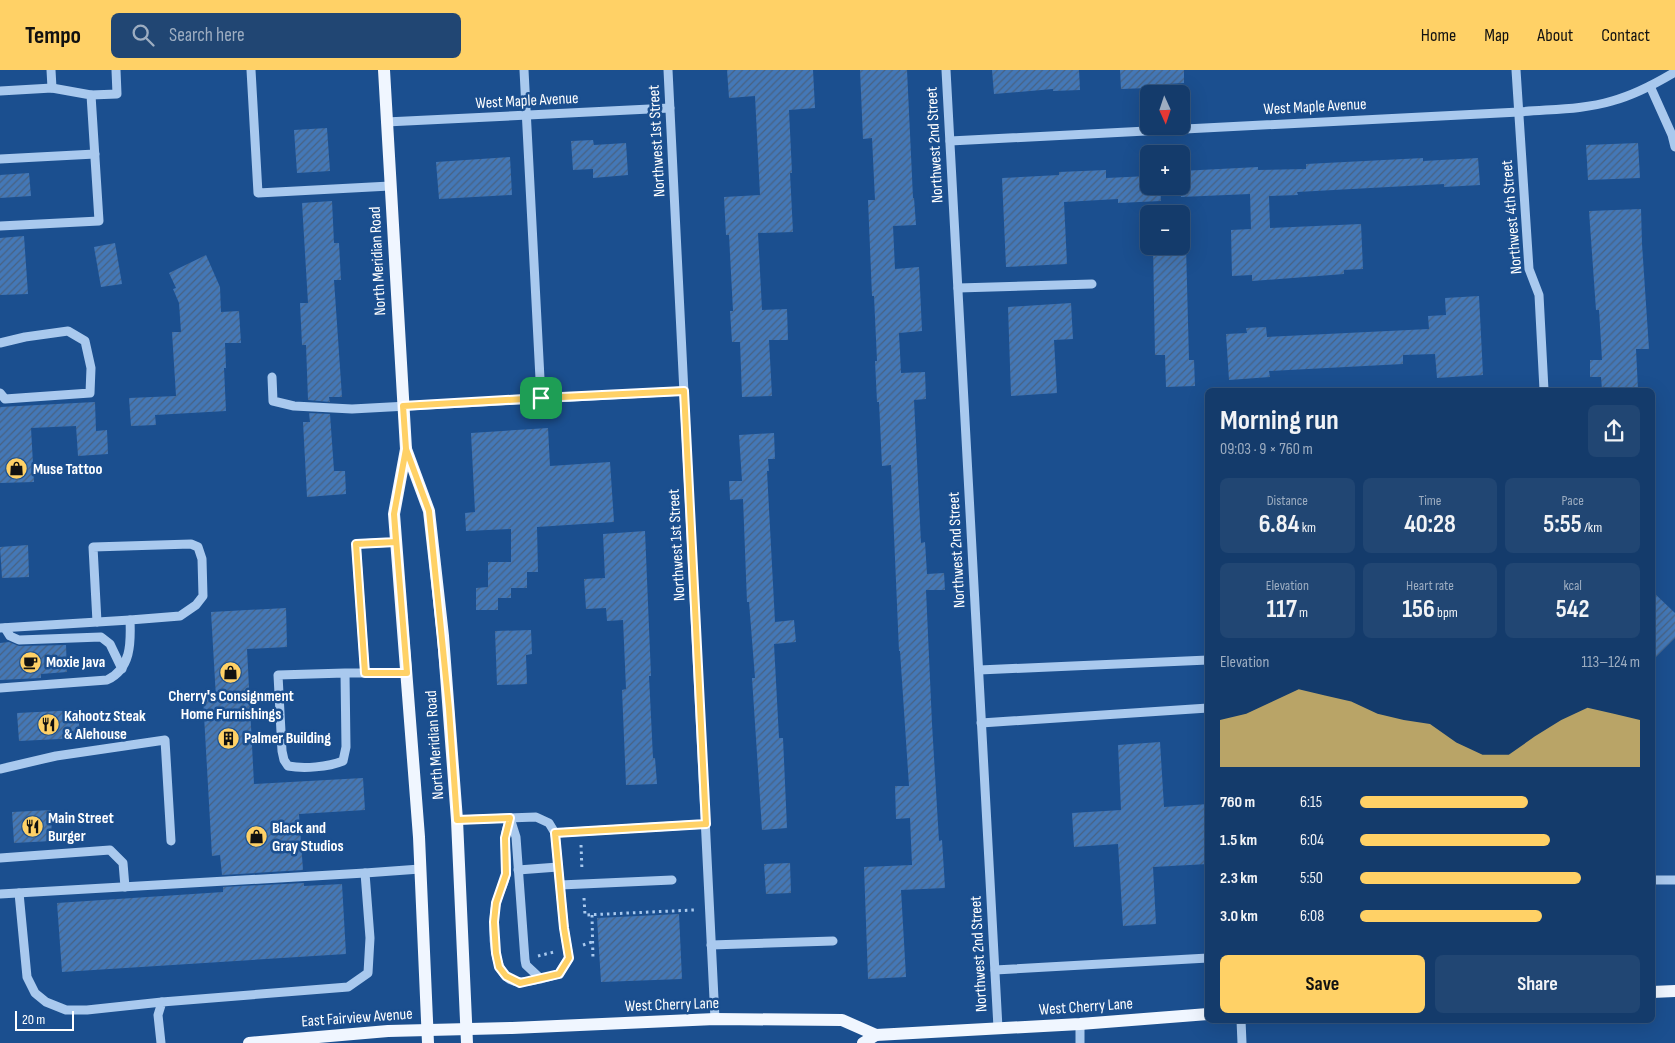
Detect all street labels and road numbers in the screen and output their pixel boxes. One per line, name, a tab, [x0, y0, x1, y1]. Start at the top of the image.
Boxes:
street label: Northwest 1st Street	[645, 84, 669, 198]
street label: Northwest 2nd Street	[922, 86, 948, 204]
street label: West Maple Avenue	[475, 89, 579, 113]
street label: West Maple Avenue	[1263, 95, 1367, 119]
street label: Northwest 4th Street	[1498, 159, 1526, 275]
street label: North Meridian Road	[366, 206, 390, 316]
street label: Northwest 1st Street	[665, 488, 689, 602]
street label: Northwest 2nd Street	[944, 491, 970, 609]
street label: North Meridian Road	[422, 690, 448, 800]
street label: Northwest 2nd Street	[966, 895, 992, 1013]
street label: West Cherry Lane	[625, 994, 719, 1016]
street label: West Cherry Lane	[1038, 994, 1134, 1020]
street label: East Fairview Avenue	[301, 1005, 413, 1031]

